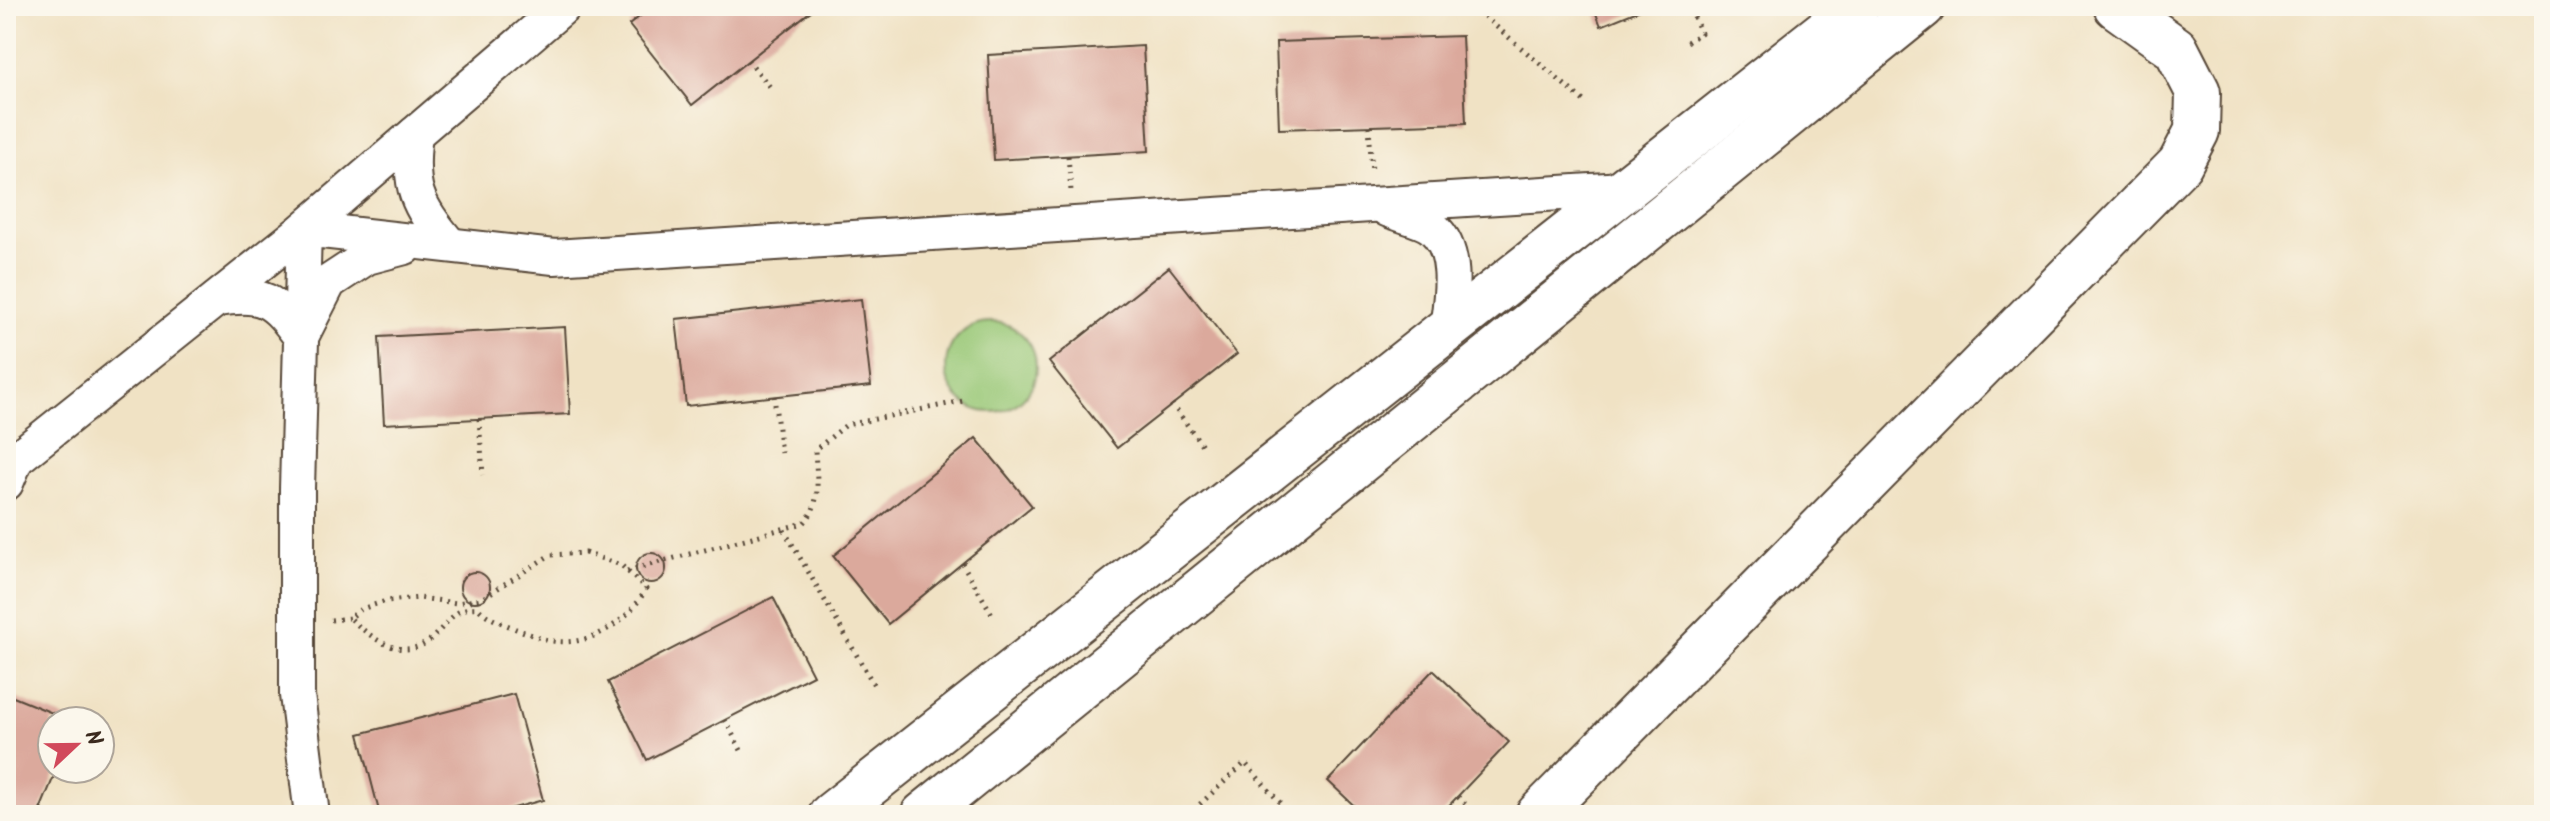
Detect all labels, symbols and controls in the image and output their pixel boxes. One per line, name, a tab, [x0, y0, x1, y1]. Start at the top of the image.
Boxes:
north arrow	[36, 705, 116, 785]
text: N	[73, 725, 111, 752]

